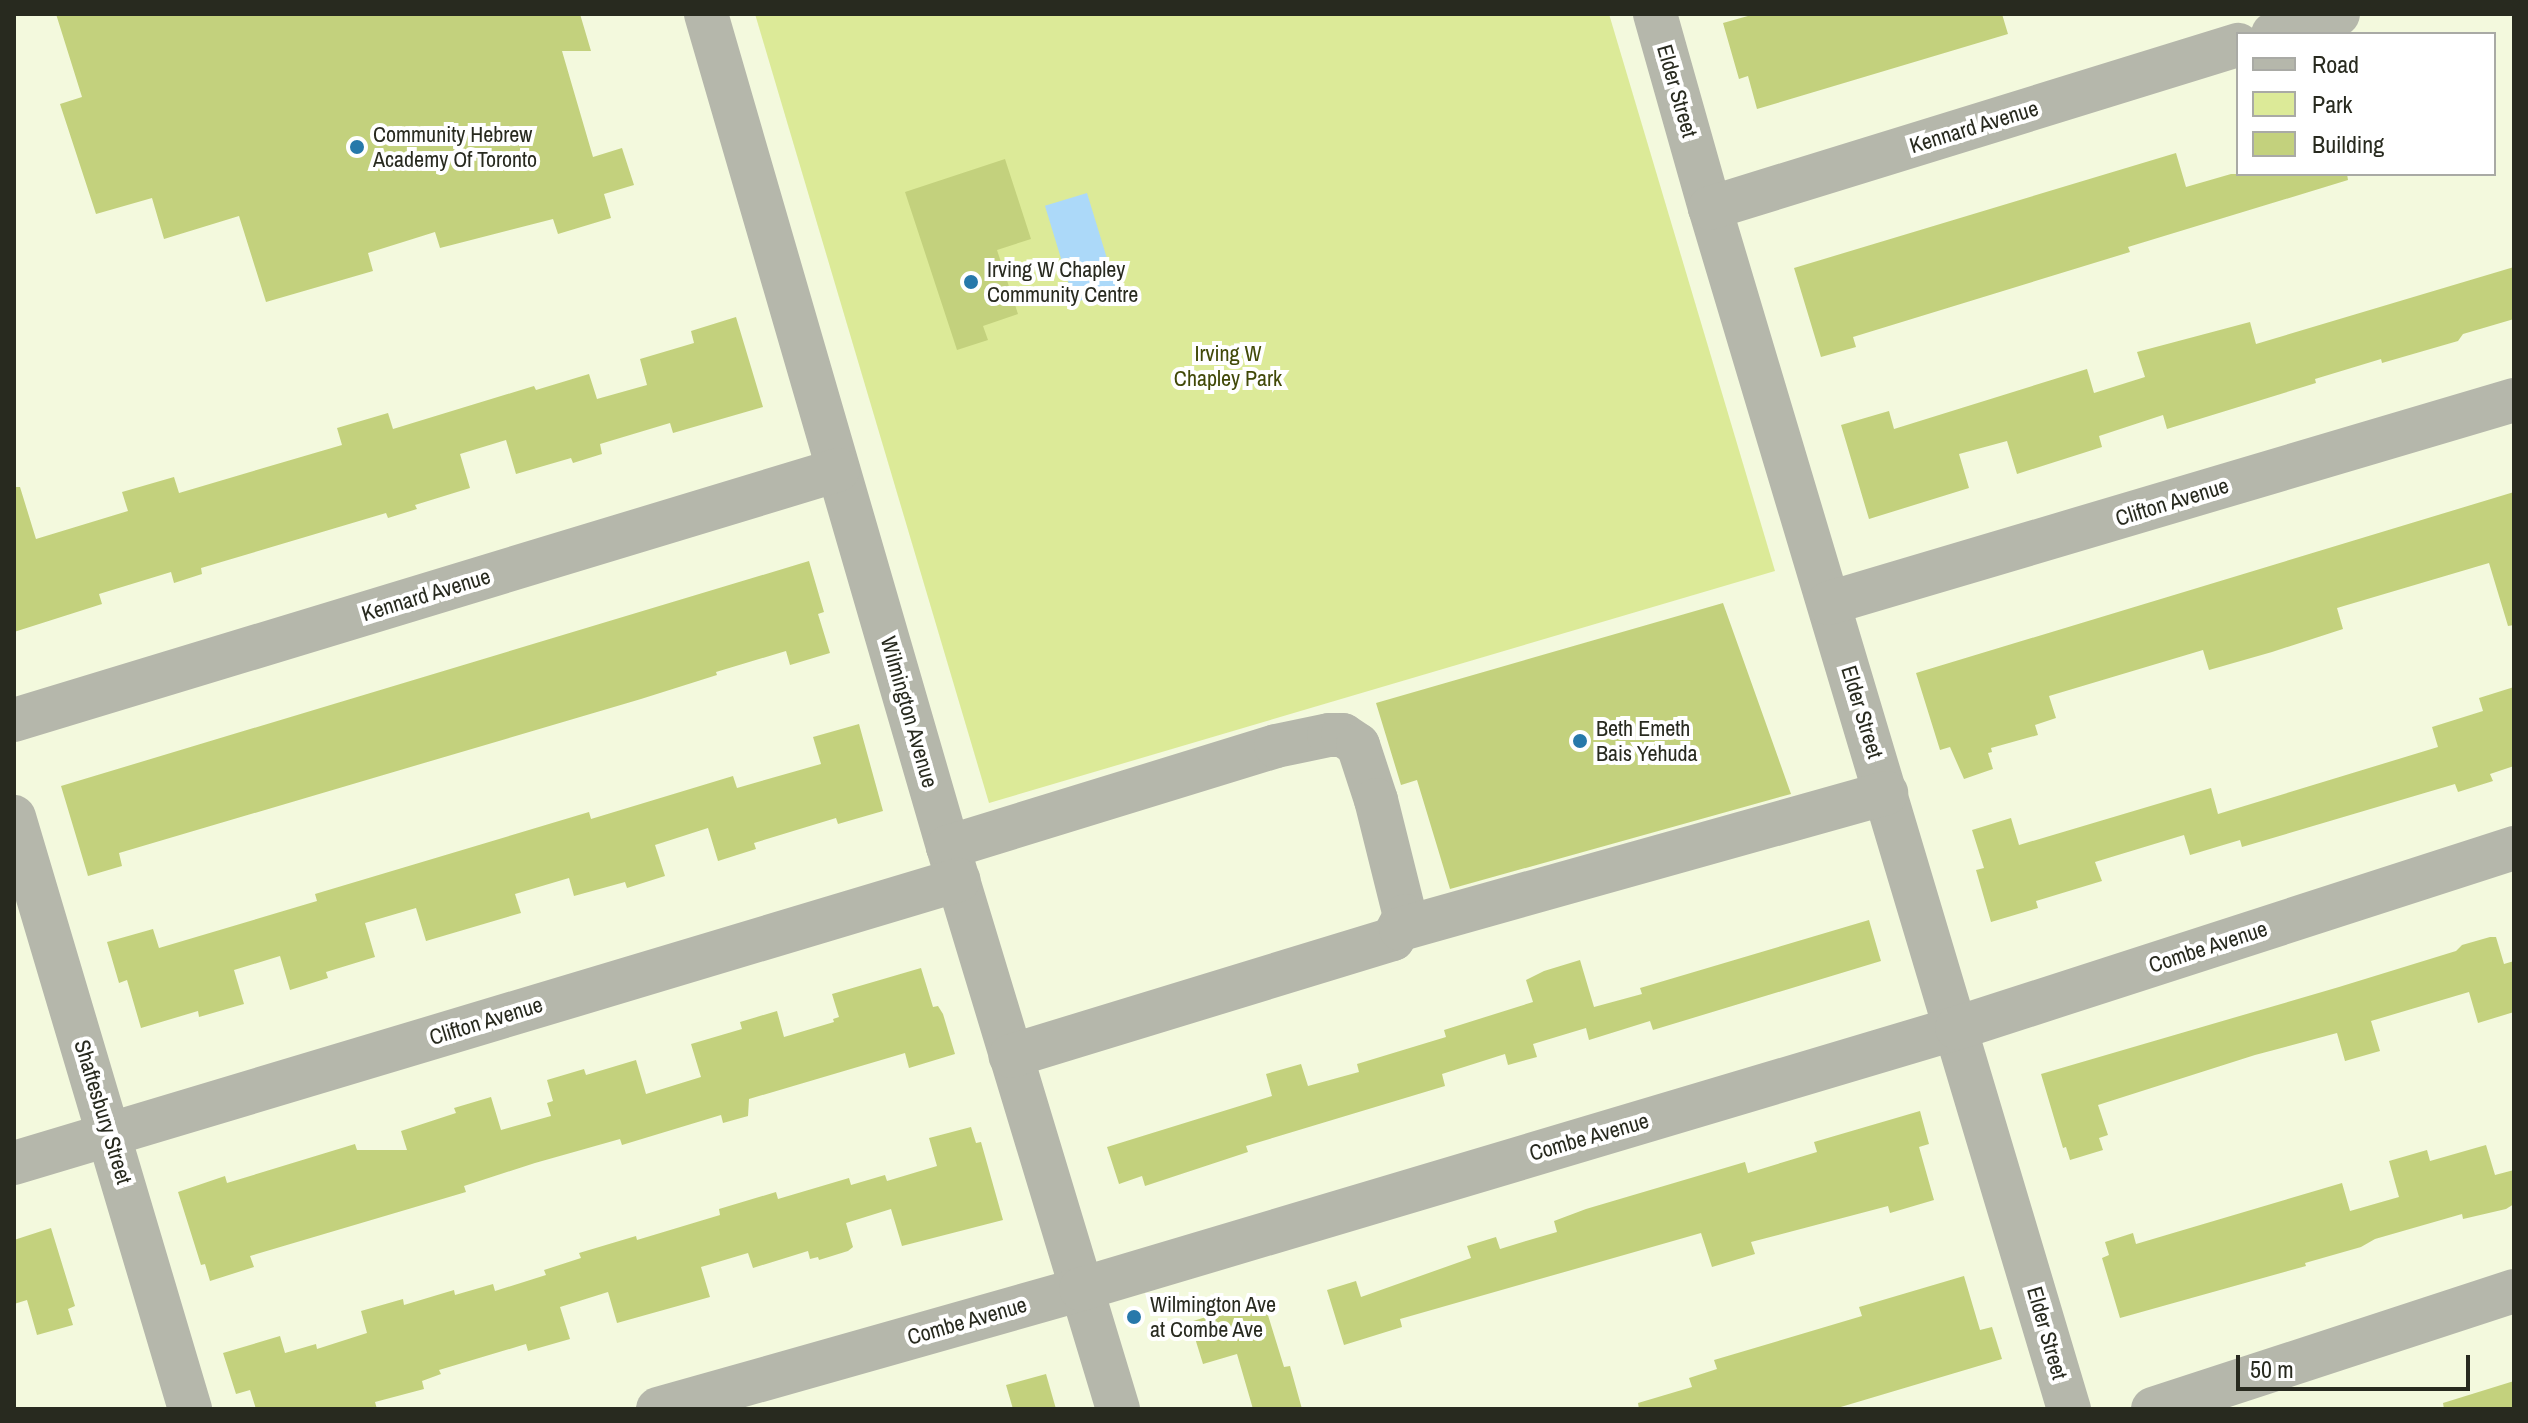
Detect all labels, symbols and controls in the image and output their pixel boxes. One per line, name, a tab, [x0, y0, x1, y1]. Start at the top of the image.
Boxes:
legend	[2236, 32, 2496, 176]
street label: Elder Street	[1651, 42, 1703, 140]
text: Road	[2312, 48, 2359, 80]
text: Park	[2312, 88, 2352, 120]
street label: Kennard Avenue	[1906, 95, 2042, 159]
place label: Community Hebrew Academy Of Toronto	[373, 121, 537, 172]
text: Building	[2312, 128, 2384, 160]
marker: Community Hebrew Academy Of Toronto	[348, 138, 366, 156]
place label: Irving W Chapley Community Centre	[987, 256, 1138, 308]
marker: Irving W Chapley Community Centre	[962, 273, 980, 291]
park label: Irving W Chapley Park	[1174, 340, 1282, 392]
street label: Clifton Avenue	[2112, 472, 2232, 532]
street label: Kennard Avenue	[358, 563, 494, 627]
street label: Wilmington Avenue	[875, 633, 943, 791]
street label: Elder Street	[1835, 663, 1889, 761]
place label: Beth Emeth Bais Yehuda	[1596, 715, 1698, 766]
marker: Beth Emeth Bais Yehuda	[1571, 732, 1589, 750]
street label: Combe Avenue	[2145, 915, 2271, 979]
street label: Clifton Avenue	[426, 991, 546, 1051]
street label: Shaftesbury Street	[69, 1037, 137, 1187]
street label: Combe Avenue	[1526, 1107, 1652, 1167]
street label: Elder Street	[2021, 1284, 2073, 1382]
street label: Combe Avenue	[904, 1291, 1030, 1351]
place label: Wilmington Ave at Combe Ave	[1150, 1291, 1277, 1342]
marker: Wilmington Ave at Combe Ave	[1125, 1308, 1143, 1326]
scale bar	[2240, 1339, 2474, 1389]
text: 50 m	[2250, 1353, 2294, 1385]

